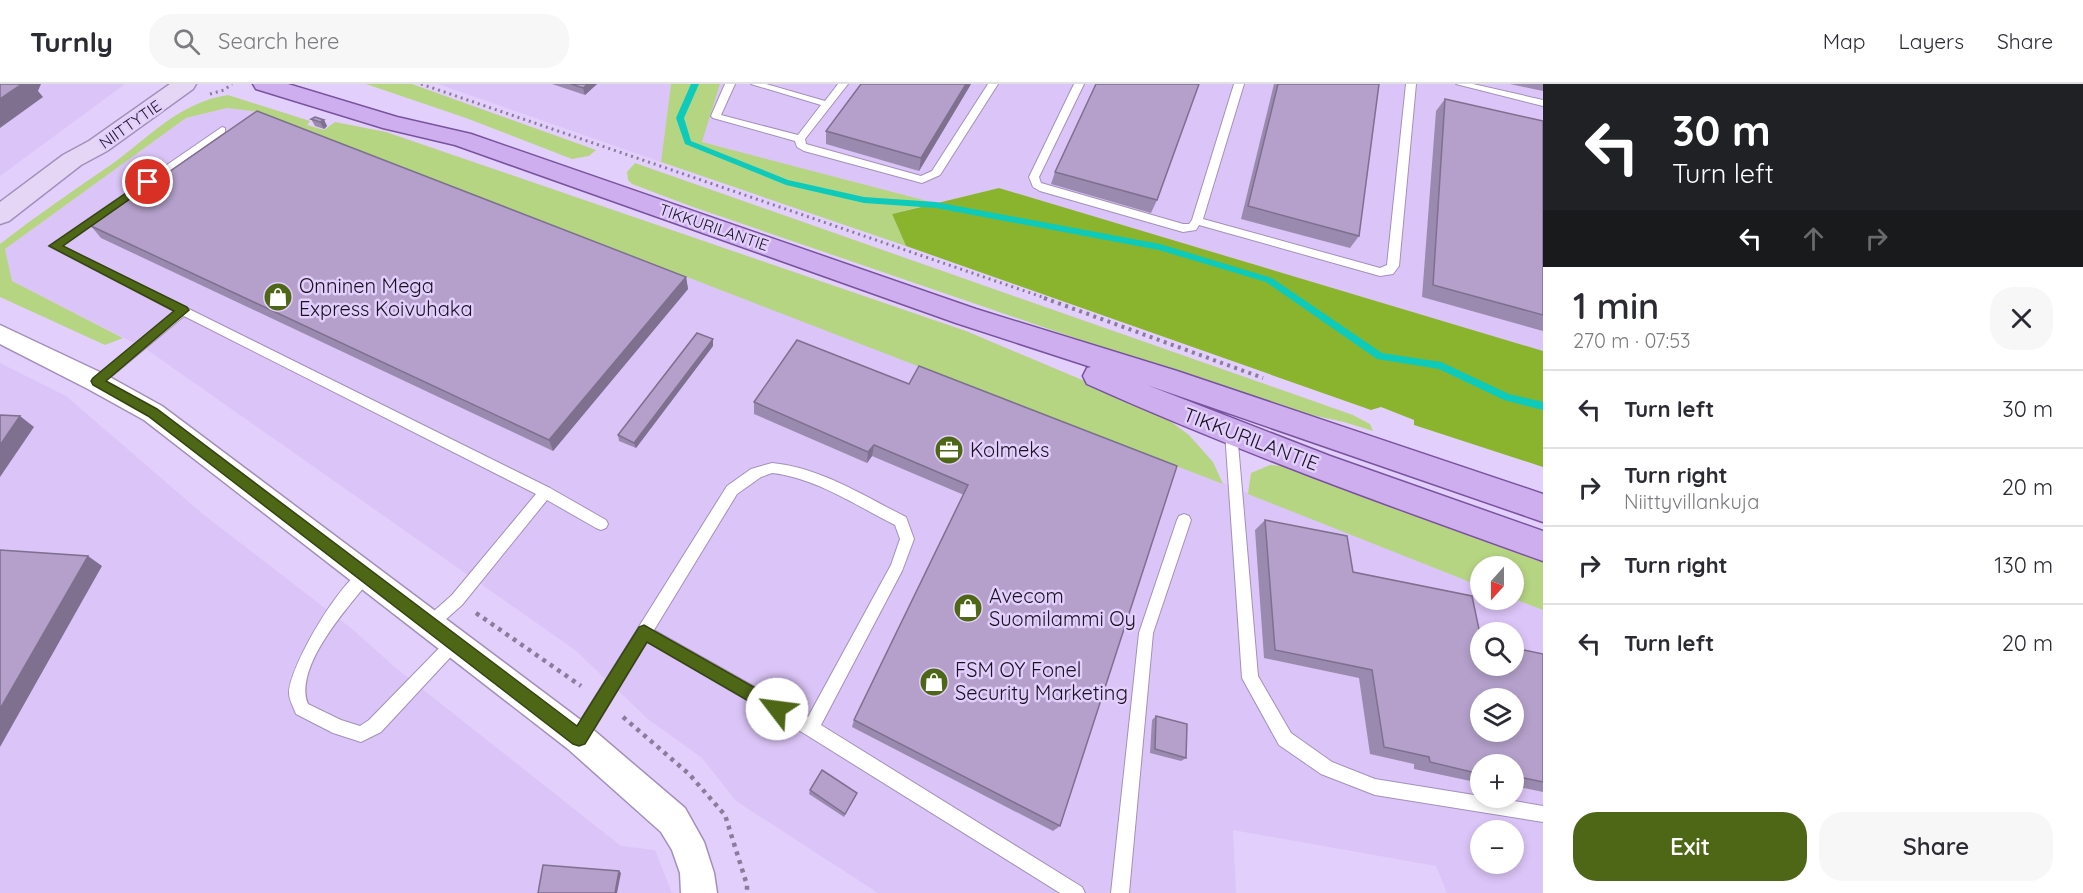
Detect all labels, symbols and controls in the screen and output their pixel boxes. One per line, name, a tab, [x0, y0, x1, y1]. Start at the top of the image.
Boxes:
search box	[149, 14, 569, 68]
text: Turnly	[30, 24, 113, 59]
icon: search	[170, 25, 203, 58]
text: Search here	[218, 27, 339, 55]
text: Map	[1823, 28, 1866, 54]
text: Layers	[1899, 28, 1964, 54]
text: Share	[1997, 28, 2053, 54]
street label: NIITTYTIE	[95, 95, 165, 153]
text: 30 m	[1672, 104, 1771, 157]
icon: left	[1573, 108, 1651, 186]
pin	[122, 156, 173, 207]
text: Turn left	[1672, 156, 1774, 190]
icon: arrive	[131, 165, 164, 198]
street label: TIKKURILANTIE	[657, 199, 771, 255]
icon: left	[1734, 222, 1767, 255]
icon: ahead	[1797, 222, 1830, 255]
icon: right	[1860, 222, 1893, 255]
place label: Onninen Mega Express Koivuhaka	[299, 273, 473, 321]
shop icon: Onninen Mega Express Koivuhaka	[262, 281, 294, 313]
text: 1 min	[1573, 283, 1659, 328]
button: close	[1990, 287, 2053, 350]
text: 270 m · 07:53	[1573, 328, 1691, 353]
icon: left	[1573, 393, 1606, 426]
text: Turn left	[1624, 395, 1714, 423]
text: 30 m	[2002, 395, 2053, 423]
street label: TIKKURILANTIE	[1180, 401, 1322, 476]
office icon: Kolmeks	[933, 434, 965, 466]
place label: Kolmeks	[970, 437, 1049, 462]
text: Turn right	[1624, 461, 1728, 489]
icon: right	[1573, 471, 1606, 504]
text: 20 m	[2002, 473, 2053, 501]
text: Niittyvillankuja	[1624, 489, 1759, 514]
icon: right	[1573, 549, 1606, 582]
text: Turn right	[1624, 551, 1728, 579]
text: 130 m	[1994, 551, 2053, 579]
north arrow	[1470, 556, 1524, 610]
map controls	[1470, 556, 1524, 874]
place label: Avecom Suomilammi Oy	[989, 583, 1136, 631]
shop icon: Avecom Suomilammi Oy	[952, 592, 984, 624]
button: search	[1470, 622, 1524, 676]
icon: left	[1573, 627, 1606, 660]
text: Turn left	[1624, 629, 1714, 657]
text: 20 m	[2002, 629, 2053, 657]
place label: FSM OY Fonel Security Marketing	[955, 657, 1128, 705]
shop icon: FSM OY Fonel Security Marketing	[918, 666, 950, 698]
position arrow	[745, 677, 809, 741]
button: layers	[1470, 688, 1524, 742]
button: +	[1470, 754, 1524, 808]
button: Exit	[1573, 812, 1807, 881]
button: Share	[1819, 812, 2053, 881]
button: −	[1470, 820, 1524, 874]

